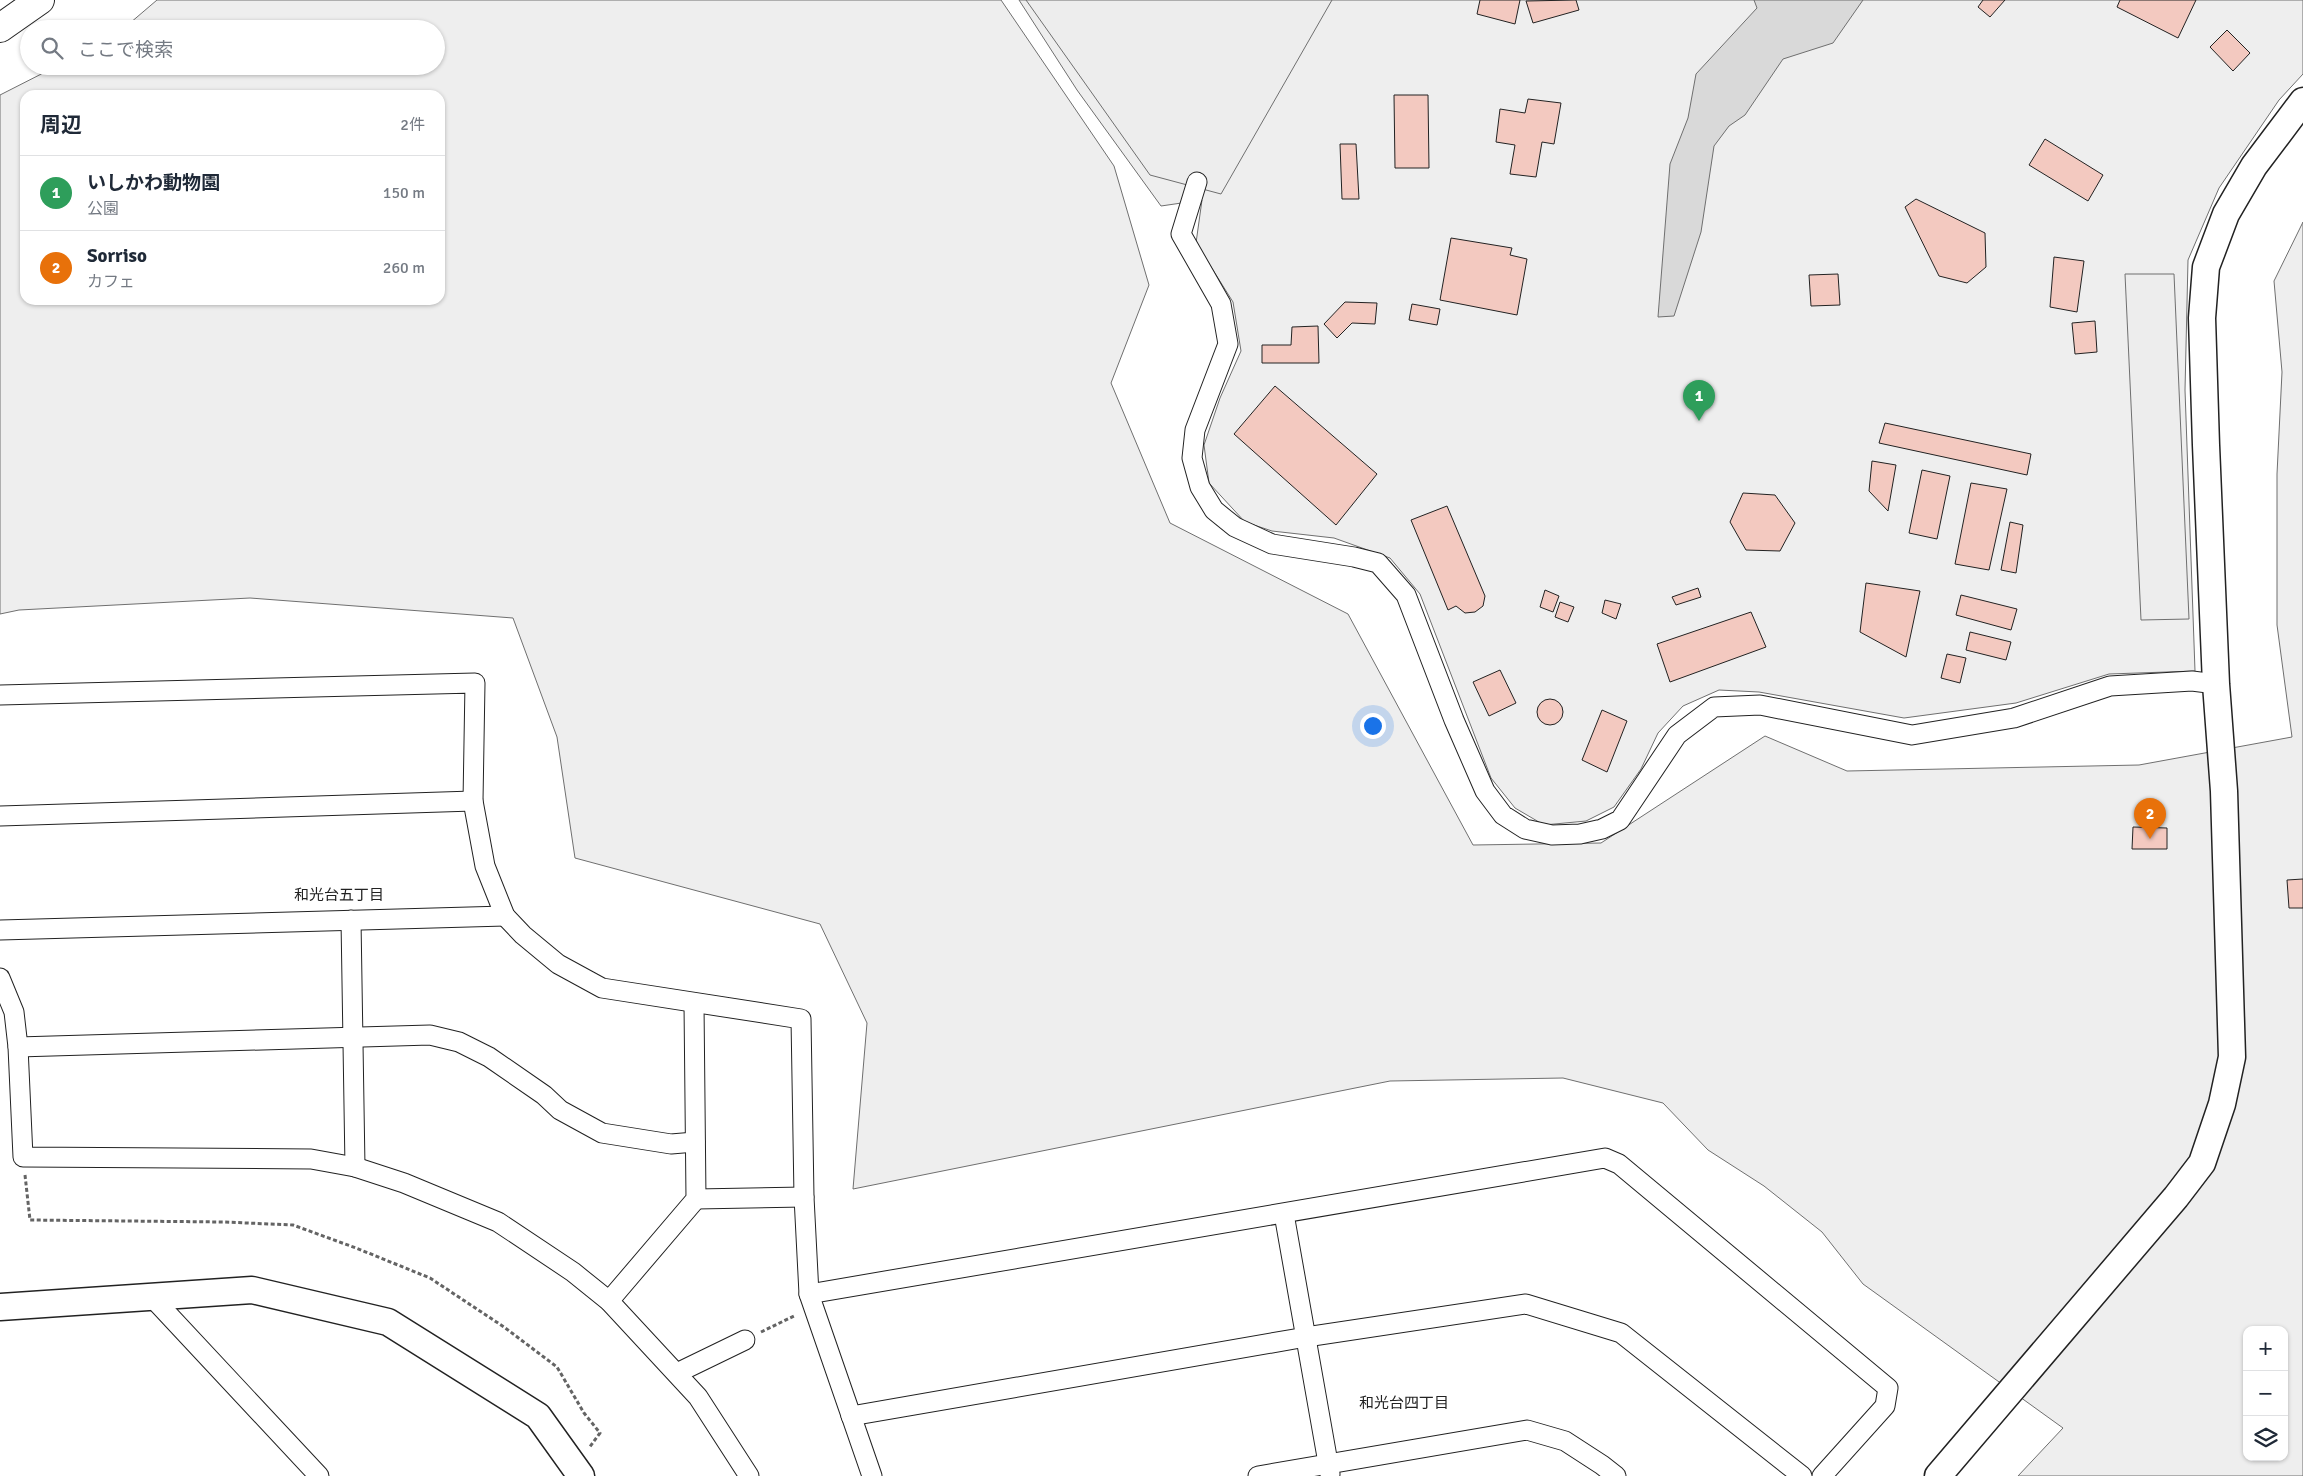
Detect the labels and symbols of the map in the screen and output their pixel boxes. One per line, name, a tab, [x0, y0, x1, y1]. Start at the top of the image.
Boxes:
pin: 1	[1683, 380, 1715, 421]
your location	[1360, 713, 1386, 739]
pin: 2	[2134, 798, 2166, 839]
district label: 和光台五丁目	[294, 886, 384, 904]
district label: 和光台四丁目	[1359, 1394, 1449, 1412]

